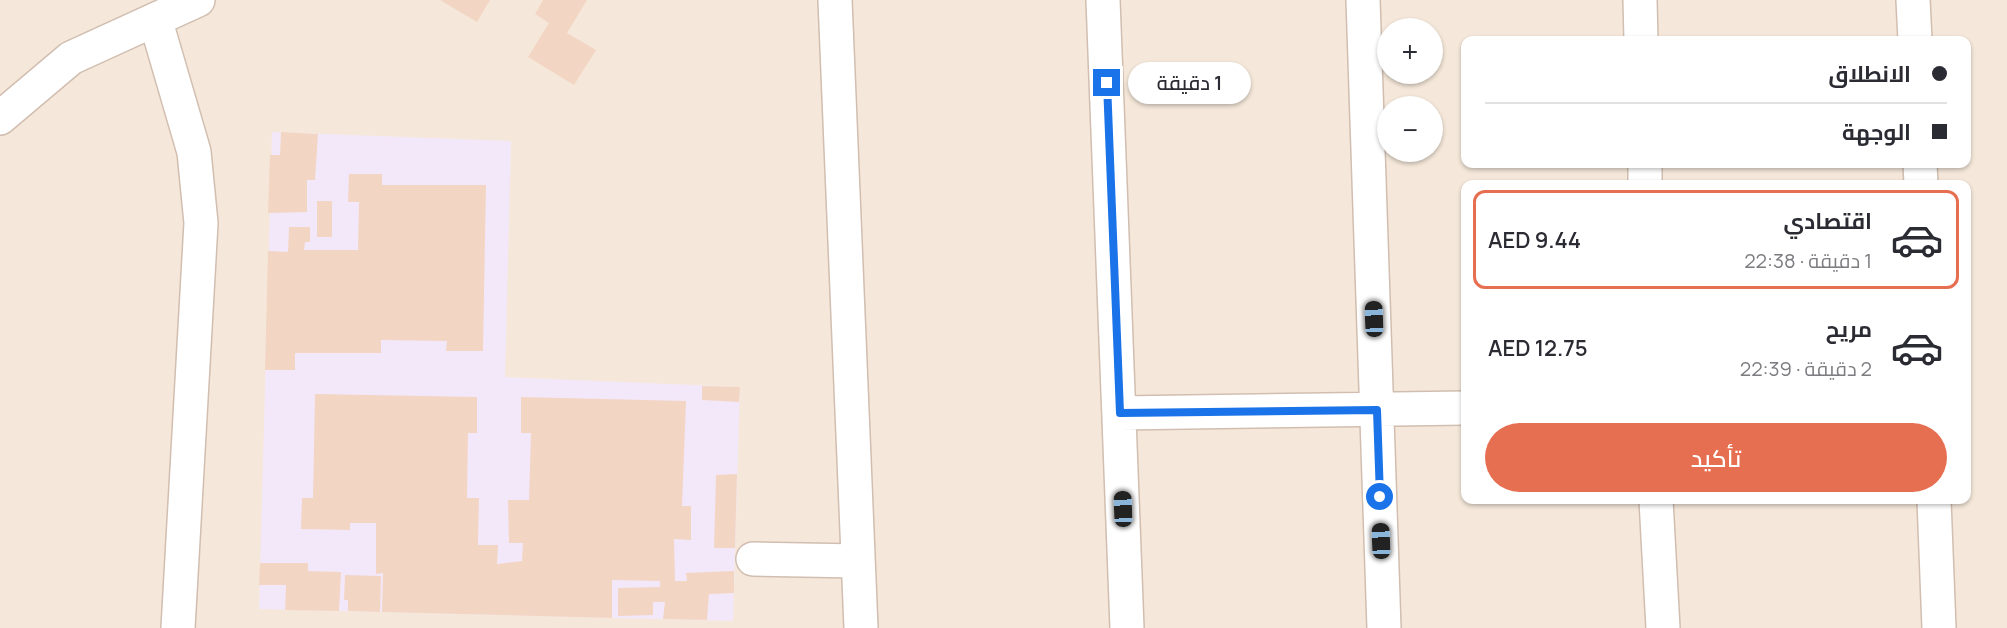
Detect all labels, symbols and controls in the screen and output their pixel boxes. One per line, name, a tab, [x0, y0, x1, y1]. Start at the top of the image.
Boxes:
map controls	[1377, 18, 1443, 162]
button: +	[1377, 18, 1443, 84]
text: الانطلاق	[1828, 59, 1911, 89]
callout: 1 دقيقة	[1128, 62, 1251, 104]
route end	[1093, 69, 1120, 96]
text: 1 دقيقة	[1157, 69, 1222, 96]
button: −	[1377, 96, 1443, 162]
text: الوجهة	[1842, 117, 1911, 147]
text: اقتصادي	[1783, 206, 1872, 236]
icon: car	[1890, 213, 1944, 267]
text: AED 9.44	[1488, 225, 1581, 255]
text: 1 دقيقة · 22:38	[1744, 247, 1872, 274]
car	[1364, 301, 1384, 337]
text: مريح	[1826, 314, 1872, 344]
icon: car	[1890, 321, 1944, 375]
text: AED 12.75	[1488, 333, 1588, 363]
text: 2 دقيقة · 22:39	[1740, 355, 1872, 382]
button: تأكيد	[1485, 423, 1947, 492]
route start	[1366, 483, 1393, 510]
car	[1113, 491, 1133, 527]
car	[1371, 523, 1391, 559]

